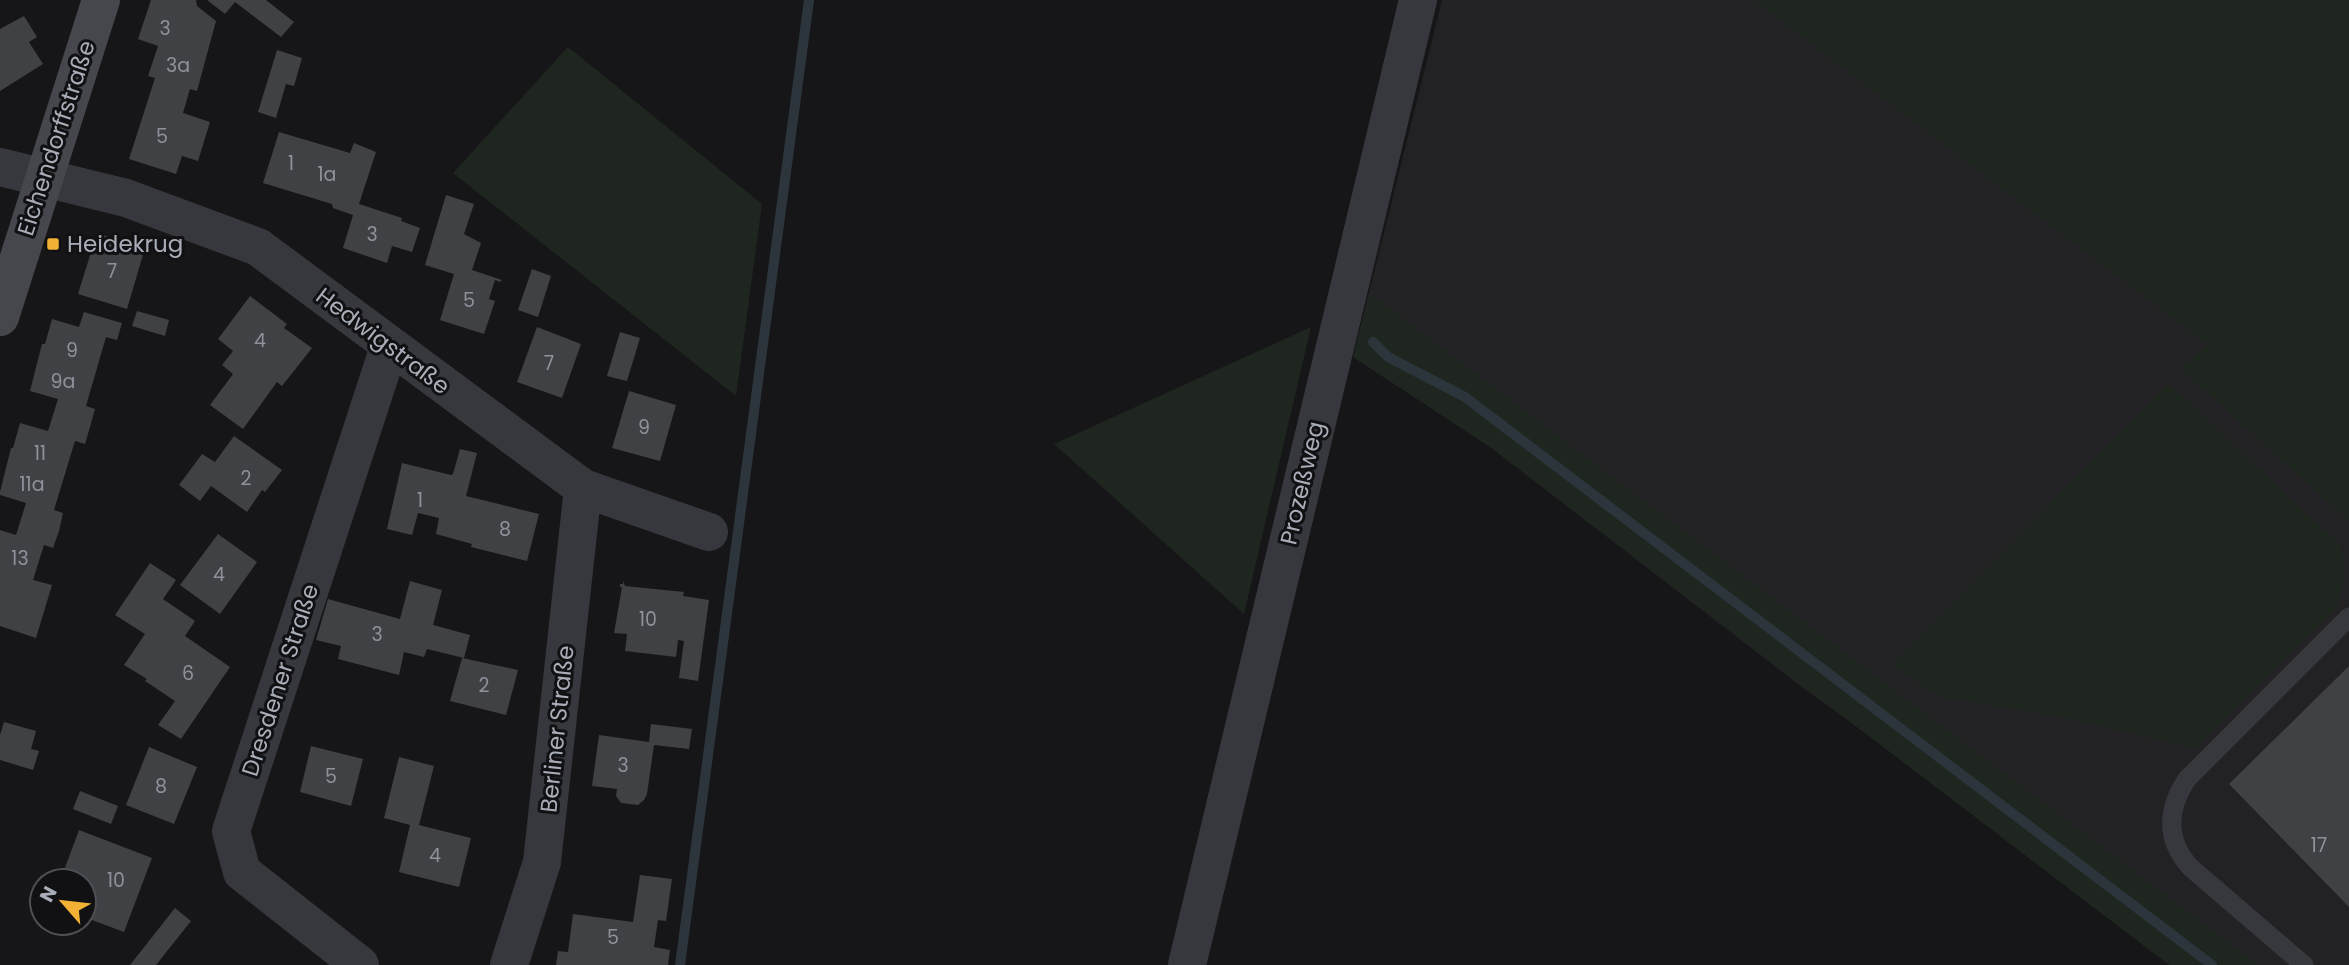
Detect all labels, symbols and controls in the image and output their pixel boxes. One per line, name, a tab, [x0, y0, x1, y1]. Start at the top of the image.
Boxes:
house number: 3	[159, 15, 171, 42]
street label: Eichendorffstraße	[9, 36, 103, 240]
house number: 3a	[166, 52, 190, 79]
house number: 5	[156, 123, 168, 150]
house number: 1	[288, 150, 294, 177]
house number: 1a	[318, 161, 336, 188]
house number: 3	[366, 221, 378, 248]
place label: Heidekrug	[67, 228, 183, 260]
marker: Heidekrug	[45, 236, 61, 252]
house number: 7	[107, 258, 117, 285]
street label: Hedwigstraße	[309, 280, 457, 402]
house number: 5	[463, 287, 475, 314]
house number: 4	[254, 327, 266, 354]
house number: 9	[66, 337, 78, 364]
house number: 7	[544, 350, 554, 377]
house number: 9a	[51, 368, 75, 395]
house number: 9	[638, 414, 650, 441]
street label: Prozeßweg	[1272, 418, 1332, 548]
house number: 11	[34, 440, 46, 467]
house number: 2	[241, 465, 252, 492]
house number: 11a	[19, 471, 45, 498]
house number: 1	[417, 487, 423, 514]
house number: 8	[499, 516, 511, 543]
house number: 13	[11, 545, 29, 572]
house number: 4	[213, 561, 225, 588]
street label: Dresdener Straße	[234, 580, 326, 780]
house number: 10	[639, 606, 657, 633]
house number: 3	[371, 621, 383, 648]
street label: Berliner Straße	[532, 644, 582, 814]
house number: 6	[182, 660, 194, 687]
house number: 2	[479, 672, 490, 699]
house number: 3	[617, 752, 629, 779]
house number: 5	[325, 763, 337, 790]
house number: 8	[155, 773, 167, 800]
house number: 17	[2311, 832, 2327, 859]
house number: 4	[429, 842, 441, 869]
north arrow	[28, 867, 98, 937]
house number: 10	[107, 867, 125, 894]
text: N	[33, 882, 64, 907]
house number: 5	[607, 924, 619, 951]

